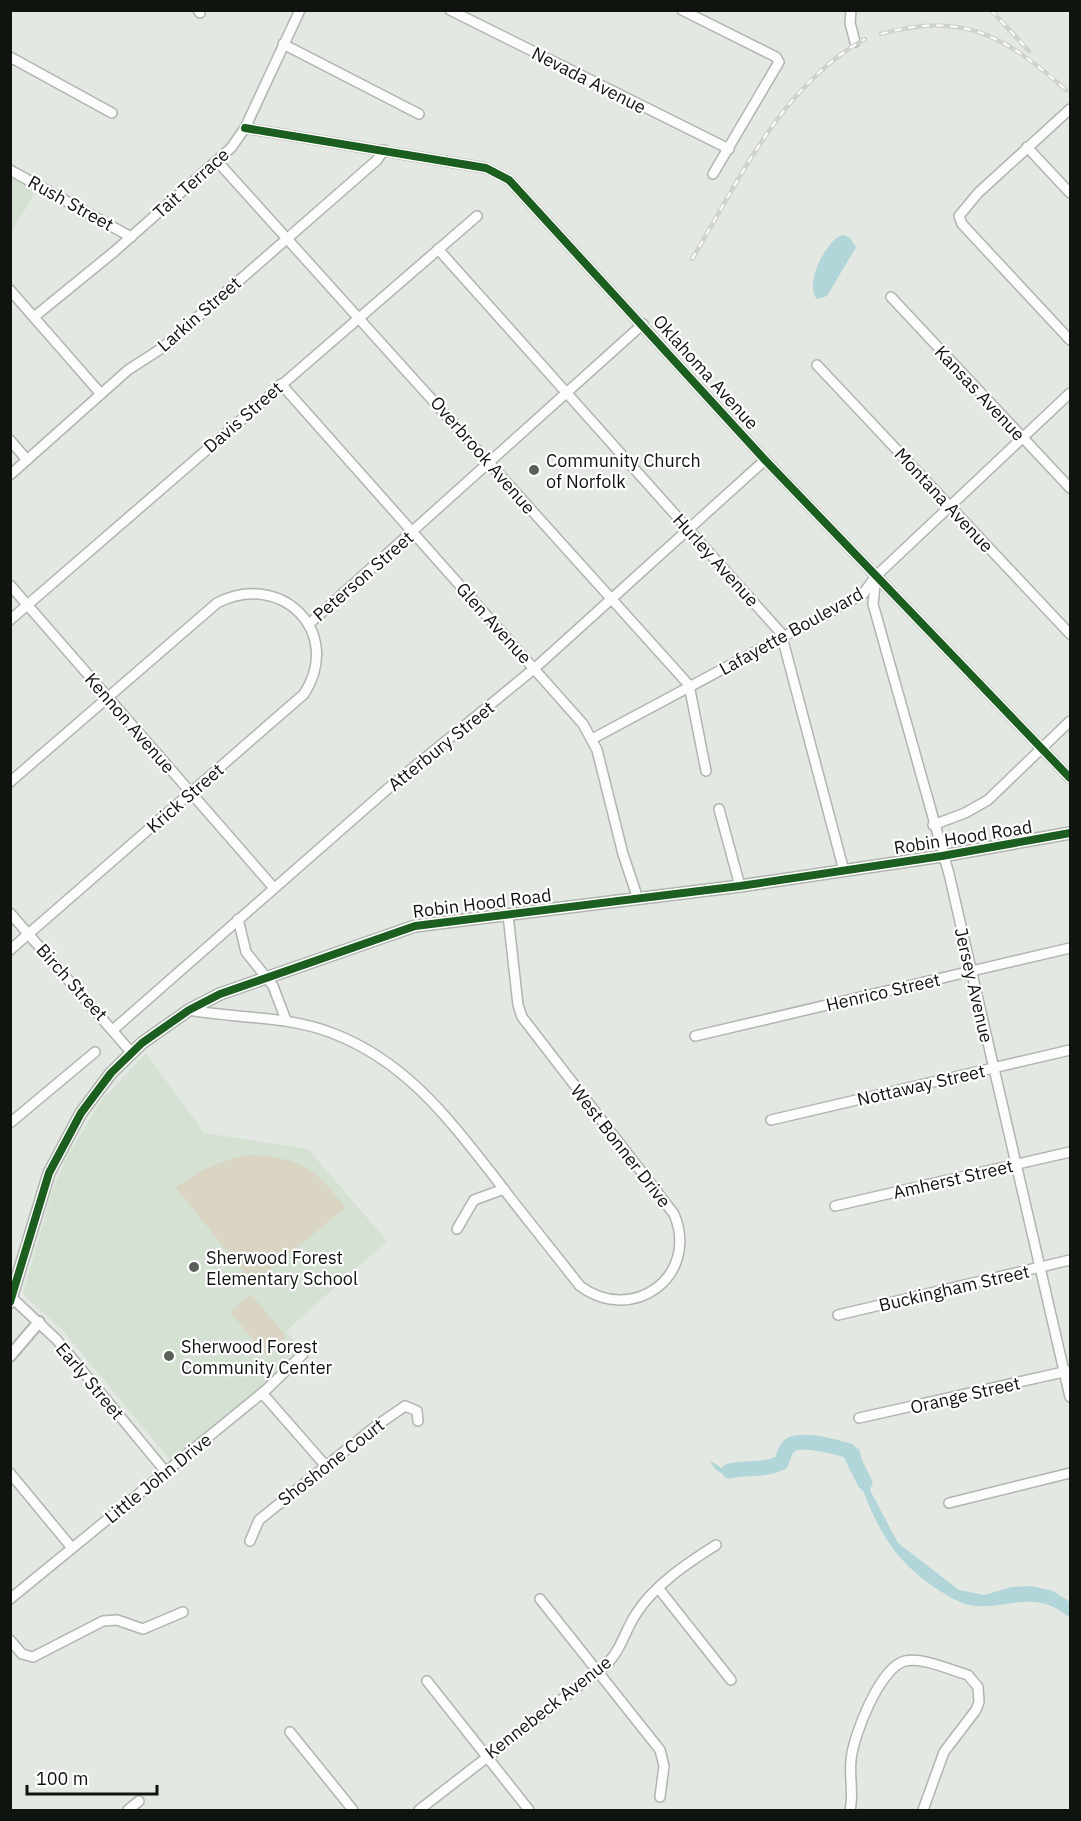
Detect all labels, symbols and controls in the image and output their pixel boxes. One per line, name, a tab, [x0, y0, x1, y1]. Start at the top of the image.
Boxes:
street label: Nevada Avenue	[528, 41, 650, 119]
street label: Tait Terrace	[148, 143, 234, 223]
street label: Rush Street	[24, 170, 118, 236]
street label: Larkin Street	[153, 272, 245, 356]
street label: Oklahoma Avenue	[648, 310, 764, 434]
street label: Kansas Avenue	[930, 340, 1030, 446]
street label: Davis Street	[199, 376, 287, 458]
street label: Overbrook Avenue	[425, 391, 541, 519]
street label: Montana Avenue	[890, 443, 999, 557]
place label: Community Church of Norfolk	[546, 449, 701, 493]
marker: Community Church of Norfolk	[527, 463, 541, 477]
street label: Hurley Avenue	[668, 509, 764, 611]
street label: Peterson Street	[308, 526, 418, 626]
street label: Glen Avenue	[451, 577, 537, 669]
street label: Lafayette Boulevard	[715, 582, 867, 680]
street label: Kennon Avenue	[80, 668, 180, 778]
street label: Atterbury Street	[383, 696, 499, 796]
street label: Krick Street	[142, 758, 228, 838]
street label: Robin Hood Road	[892, 815, 1034, 859]
street label: Robin Hood Road	[411, 883, 553, 923]
street label: Jersey Avenue	[950, 925, 998, 1045]
street label: Birch Street	[31, 939, 113, 1025]
street label: Henrico Street	[824, 968, 942, 1016]
street label: Nottaway Street	[855, 1059, 987, 1111]
street label: West Bonner Drive	[566, 1080, 676, 1212]
street label: Amherst Street	[891, 1154, 1015, 1204]
place label: Sherwood Forest Elementary School	[206, 1246, 358, 1290]
street label: Buckingham Street	[876, 1259, 1032, 1317]
marker: Sherwood Forest Elementary School	[187, 1260, 201, 1274]
place label: Sherwood Forest Community Center	[181, 1335, 333, 1379]
street label: Early Street	[51, 1338, 129, 1424]
marker: Sherwood Forest Community Center	[162, 1349, 176, 1363]
street label: Orange Street	[908, 1371, 1022, 1419]
street label: Shoshone Court	[273, 1413, 389, 1511]
street label: Little John Drive	[100, 1428, 216, 1528]
street label: Kennebeck Avenue	[480, 1650, 616, 1764]
scale bar	[27, 1758, 158, 1796]
text: 100 m	[36, 1767, 88, 1790]

